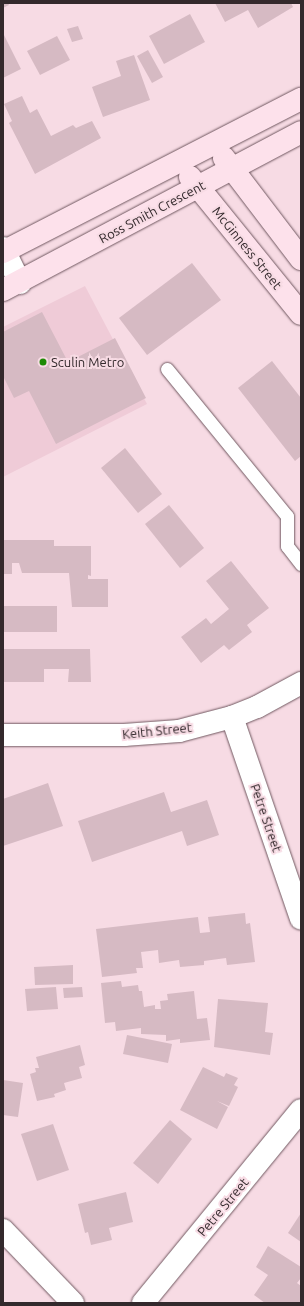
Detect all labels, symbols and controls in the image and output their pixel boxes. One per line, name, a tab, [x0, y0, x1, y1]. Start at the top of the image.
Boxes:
street label: Ross Smith Crescent	[96, 177, 208, 247]
street label: McGinness Street	[209, 204, 285, 292]
place label: Sculin Metro	[51, 354, 124, 370]
marker: Sculin Metro	[38, 357, 48, 367]
street label: Keith Street	[121, 720, 193, 742]
street label: Petre Street	[247, 782, 285, 854]
street label: Petre Street	[194, 1175, 252, 1239]

